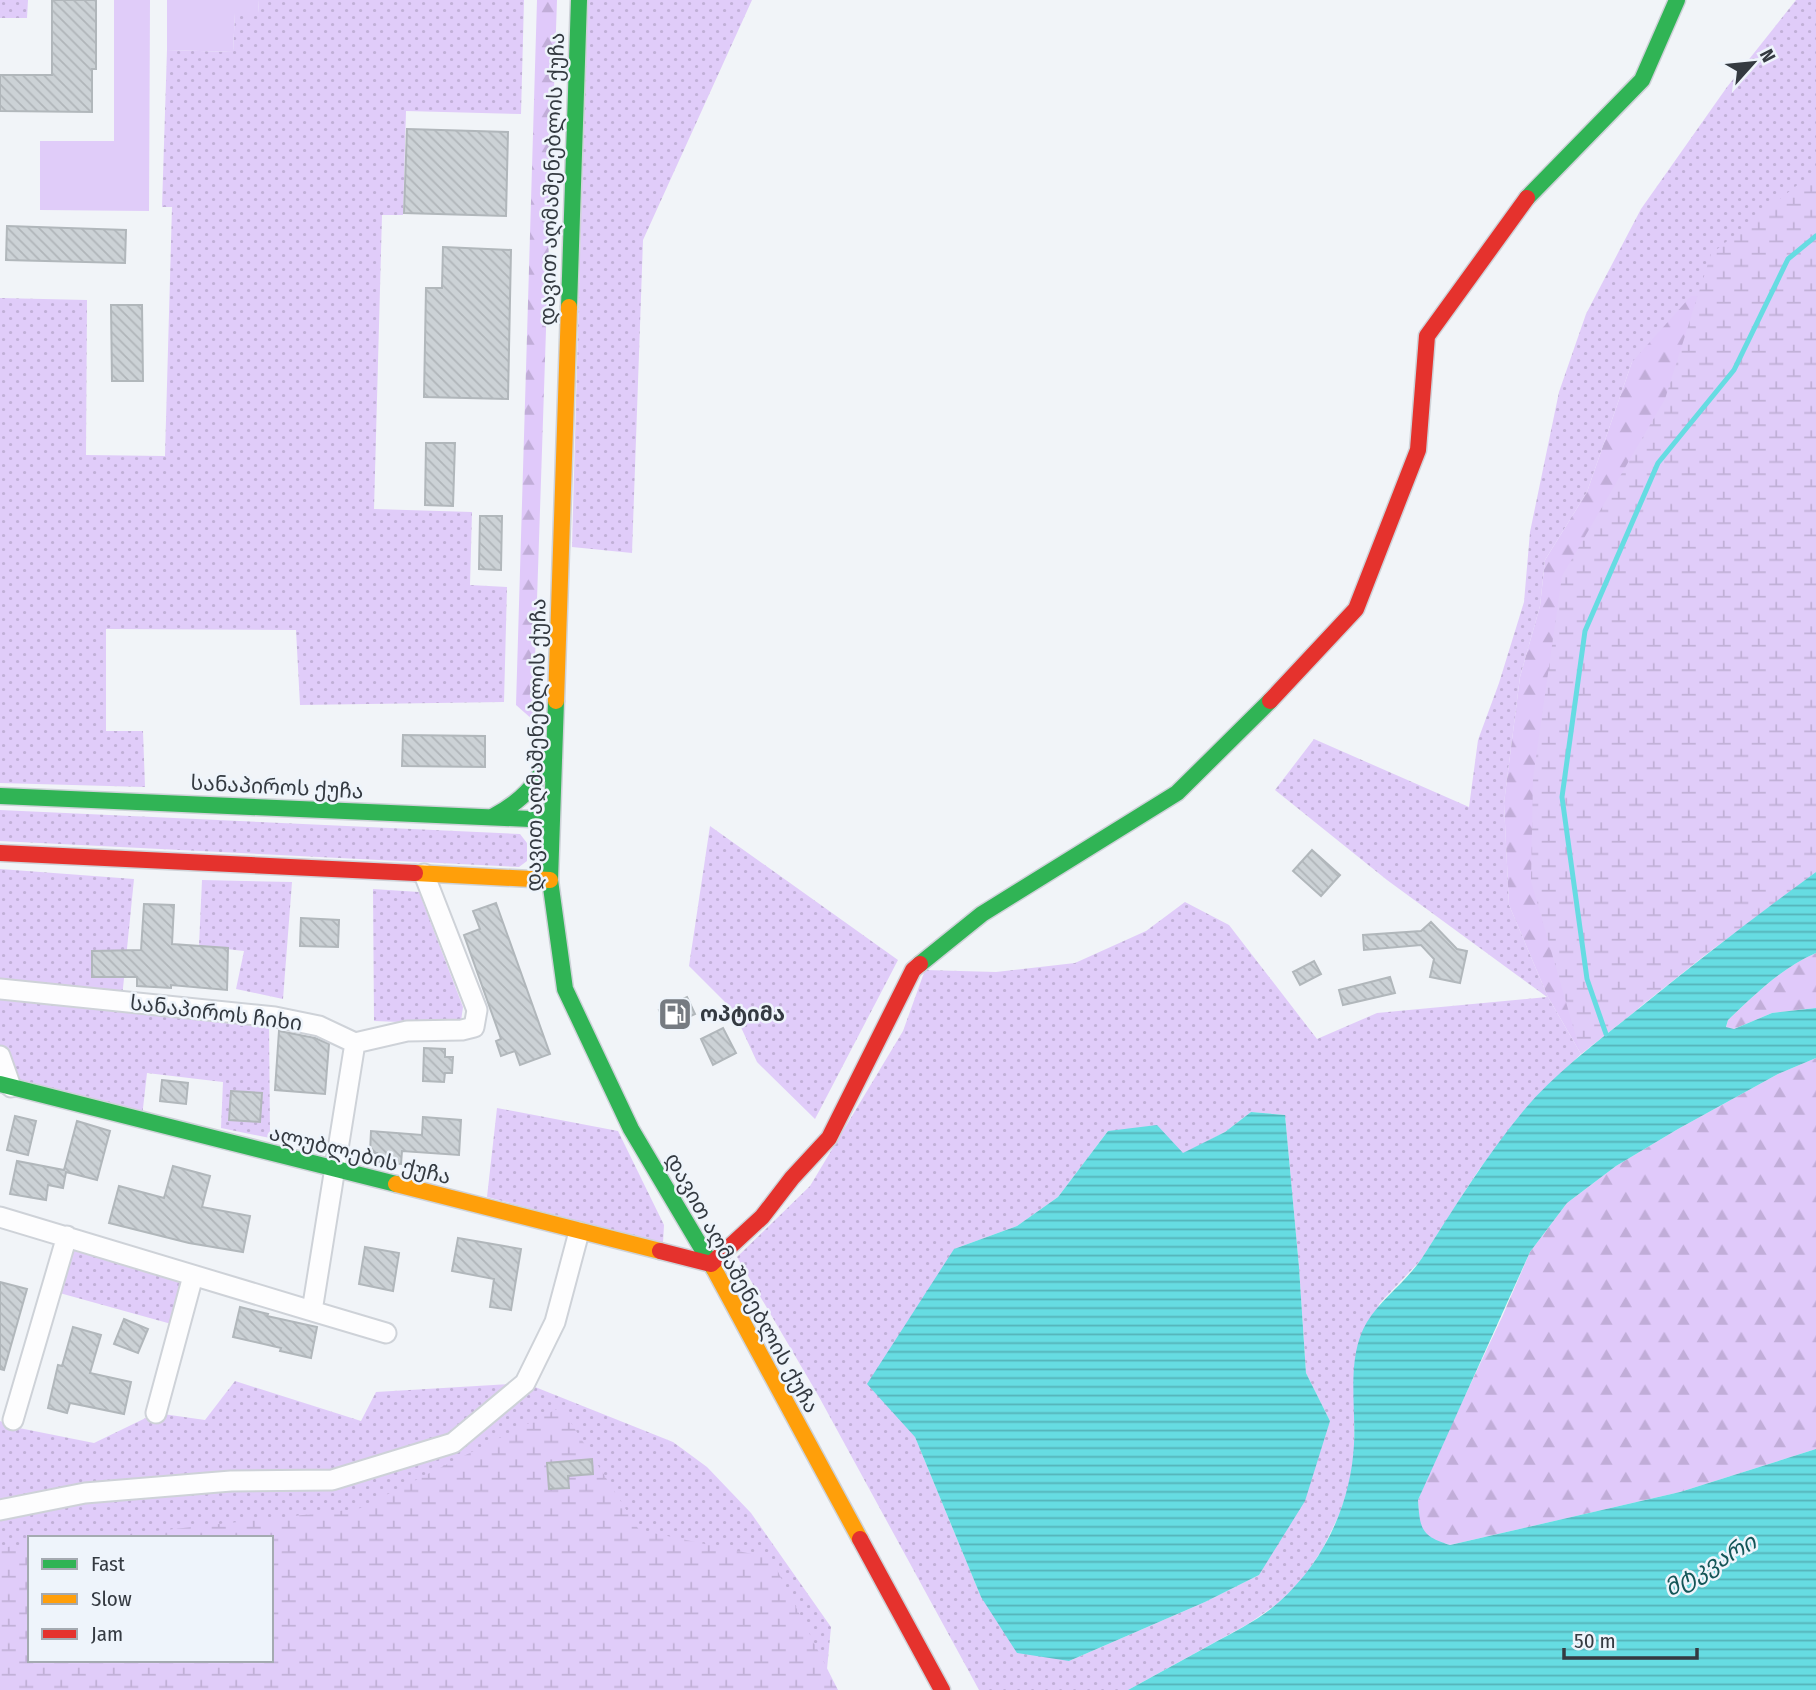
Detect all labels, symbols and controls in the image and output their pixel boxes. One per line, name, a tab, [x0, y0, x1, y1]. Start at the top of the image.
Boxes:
north arrow	[1718, 28, 1788, 98]
street label: დავით აღმაშენებლის ქუჩა	[534, 32, 570, 326]
text: N	[1755, 45, 1781, 66]
street label: დავით აღმაშენებლის ქუჩა	[520, 598, 552, 892]
street label: სანაპიროს ქუჩა	[190, 769, 364, 805]
street label: სანაპიროს ჩიხი	[128, 990, 304, 1036]
fuel station icon: ოპტიმა	[656, 995, 694, 1033]
place label: ოპტიმა	[700, 1001, 785, 1027]
street label: ალუბლების ქუჩა	[267, 1120, 453, 1190]
street label: დავით აღმაშენებლის ქუჩა	[660, 1148, 824, 1418]
water label: მტკვარი	[1659, 1527, 1762, 1603]
legend	[28, 1536, 273, 1662]
text: Fast	[91, 1551, 125, 1577]
text: Slow	[91, 1586, 132, 1612]
scale bar	[1564, 1616, 1697, 1660]
text: Jam	[91, 1621, 123, 1647]
text: 50 m	[1574, 1628, 1616, 1654]

